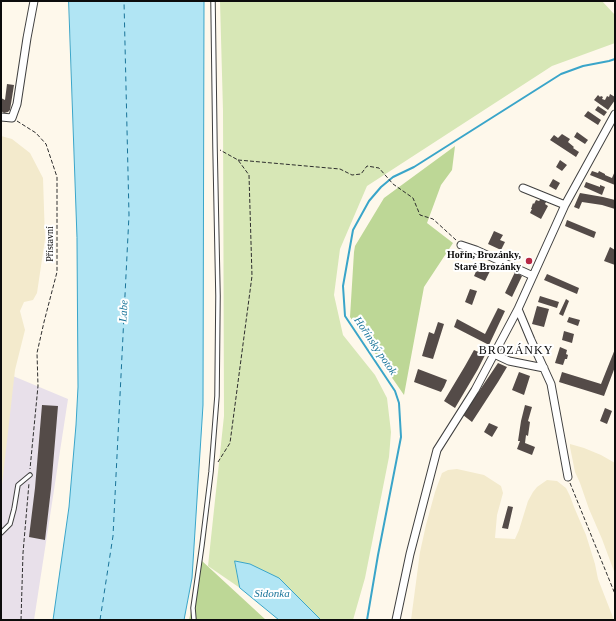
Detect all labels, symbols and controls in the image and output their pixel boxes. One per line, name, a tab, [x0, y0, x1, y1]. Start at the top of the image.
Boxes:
street label: Přístavní	[44, 226, 56, 262]
place label: Hořín, Brozánky, Staré Brozánky	[447, 249, 521, 272]
marker: Hořín, Brozánky, Staré Brozánky	[524, 256, 534, 266]
water label: Labe	[117, 300, 131, 322]
water label: Hořínský potok	[351, 314, 399, 378]
district label: BROZÁNKY	[479, 344, 553, 358]
water label: Sidonka	[254, 587, 290, 601]

